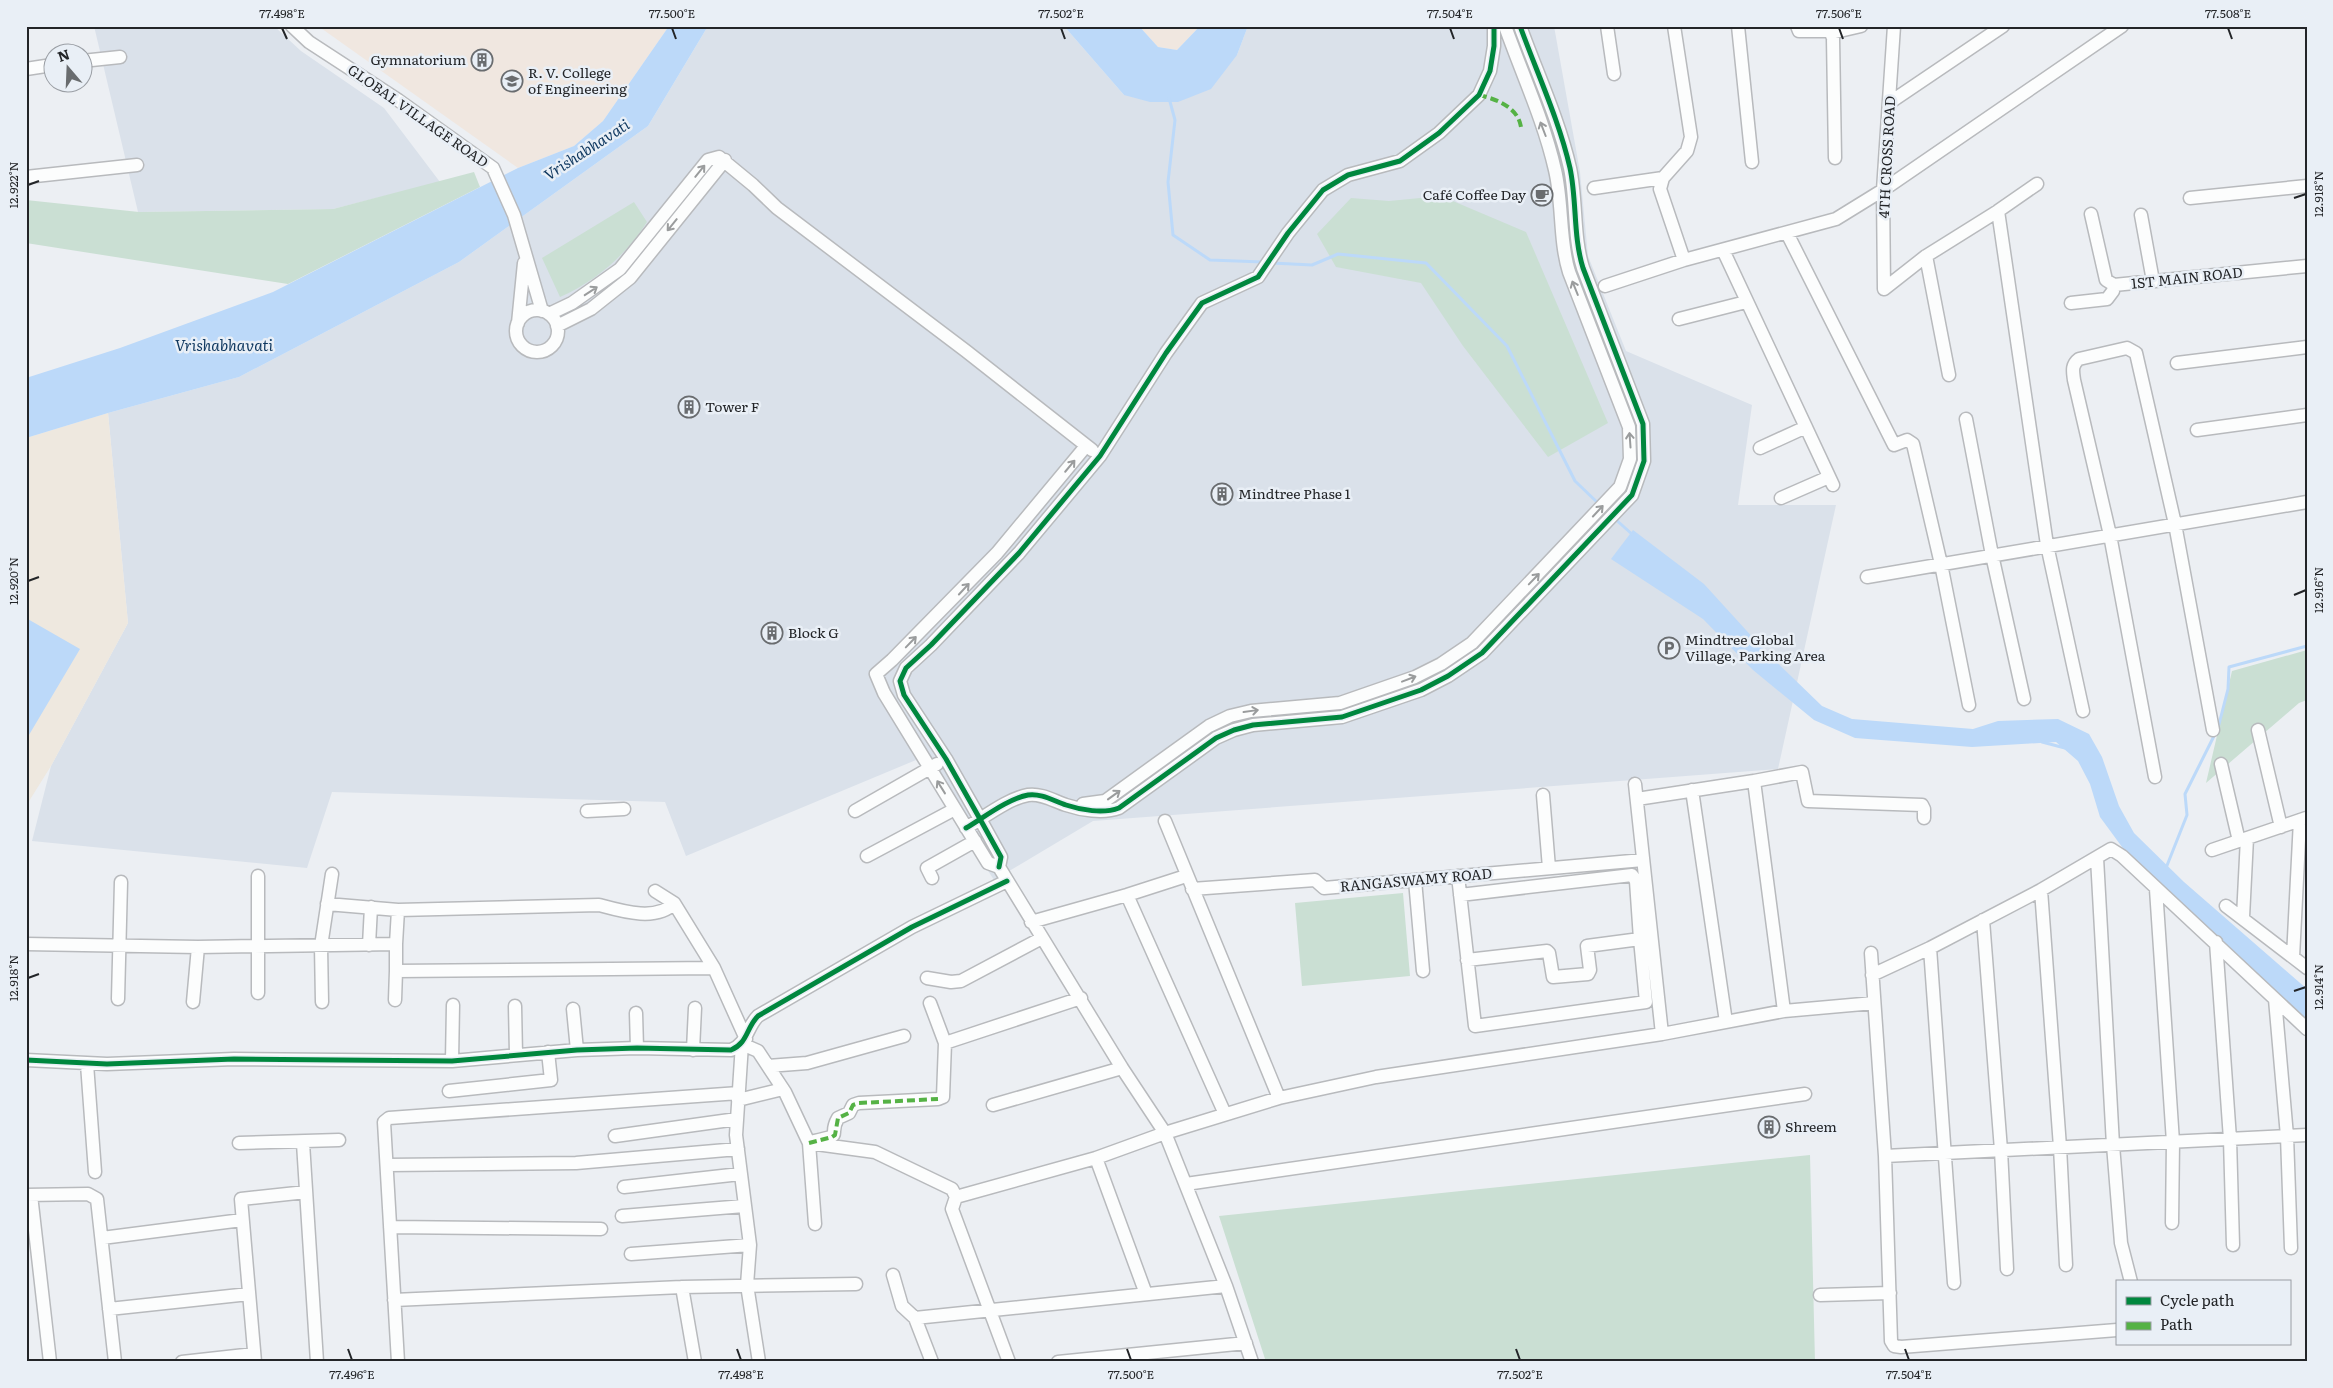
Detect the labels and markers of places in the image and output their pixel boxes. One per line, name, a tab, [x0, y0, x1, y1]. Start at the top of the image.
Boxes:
building icon: Gymnatorium	[470, 48, 494, 72]
place label: Gymnatorium	[370, 49, 466, 69]
place label: R. V. College of Engineering	[528, 62, 627, 98]
school or university icon: R. V. College of Engineering	[500, 69, 524, 93]
cafe icon: Café Coffee Day	[1530, 183, 1554, 207]
place label: Café Coffee Day	[1423, 184, 1527, 204]
building icon: Tower F	[677, 395, 701, 419]
place label: Tower F	[705, 396, 760, 416]
building icon: Mindtree Phase 1	[1210, 482, 1234, 506]
place label: Mindtree Phase 1	[1238, 483, 1351, 503]
building icon: Block G	[760, 621, 784, 645]
place label: Block G	[788, 622, 839, 642]
place label: Mindtree Global Village, Parking Area	[1685, 629, 1826, 665]
parking icon: Mindtree Global Village, Parking Area	[1657, 636, 1681, 660]
building icon: Shreem	[1757, 1115, 1781, 1139]
place label: Shreem	[1785, 1116, 1837, 1136]

